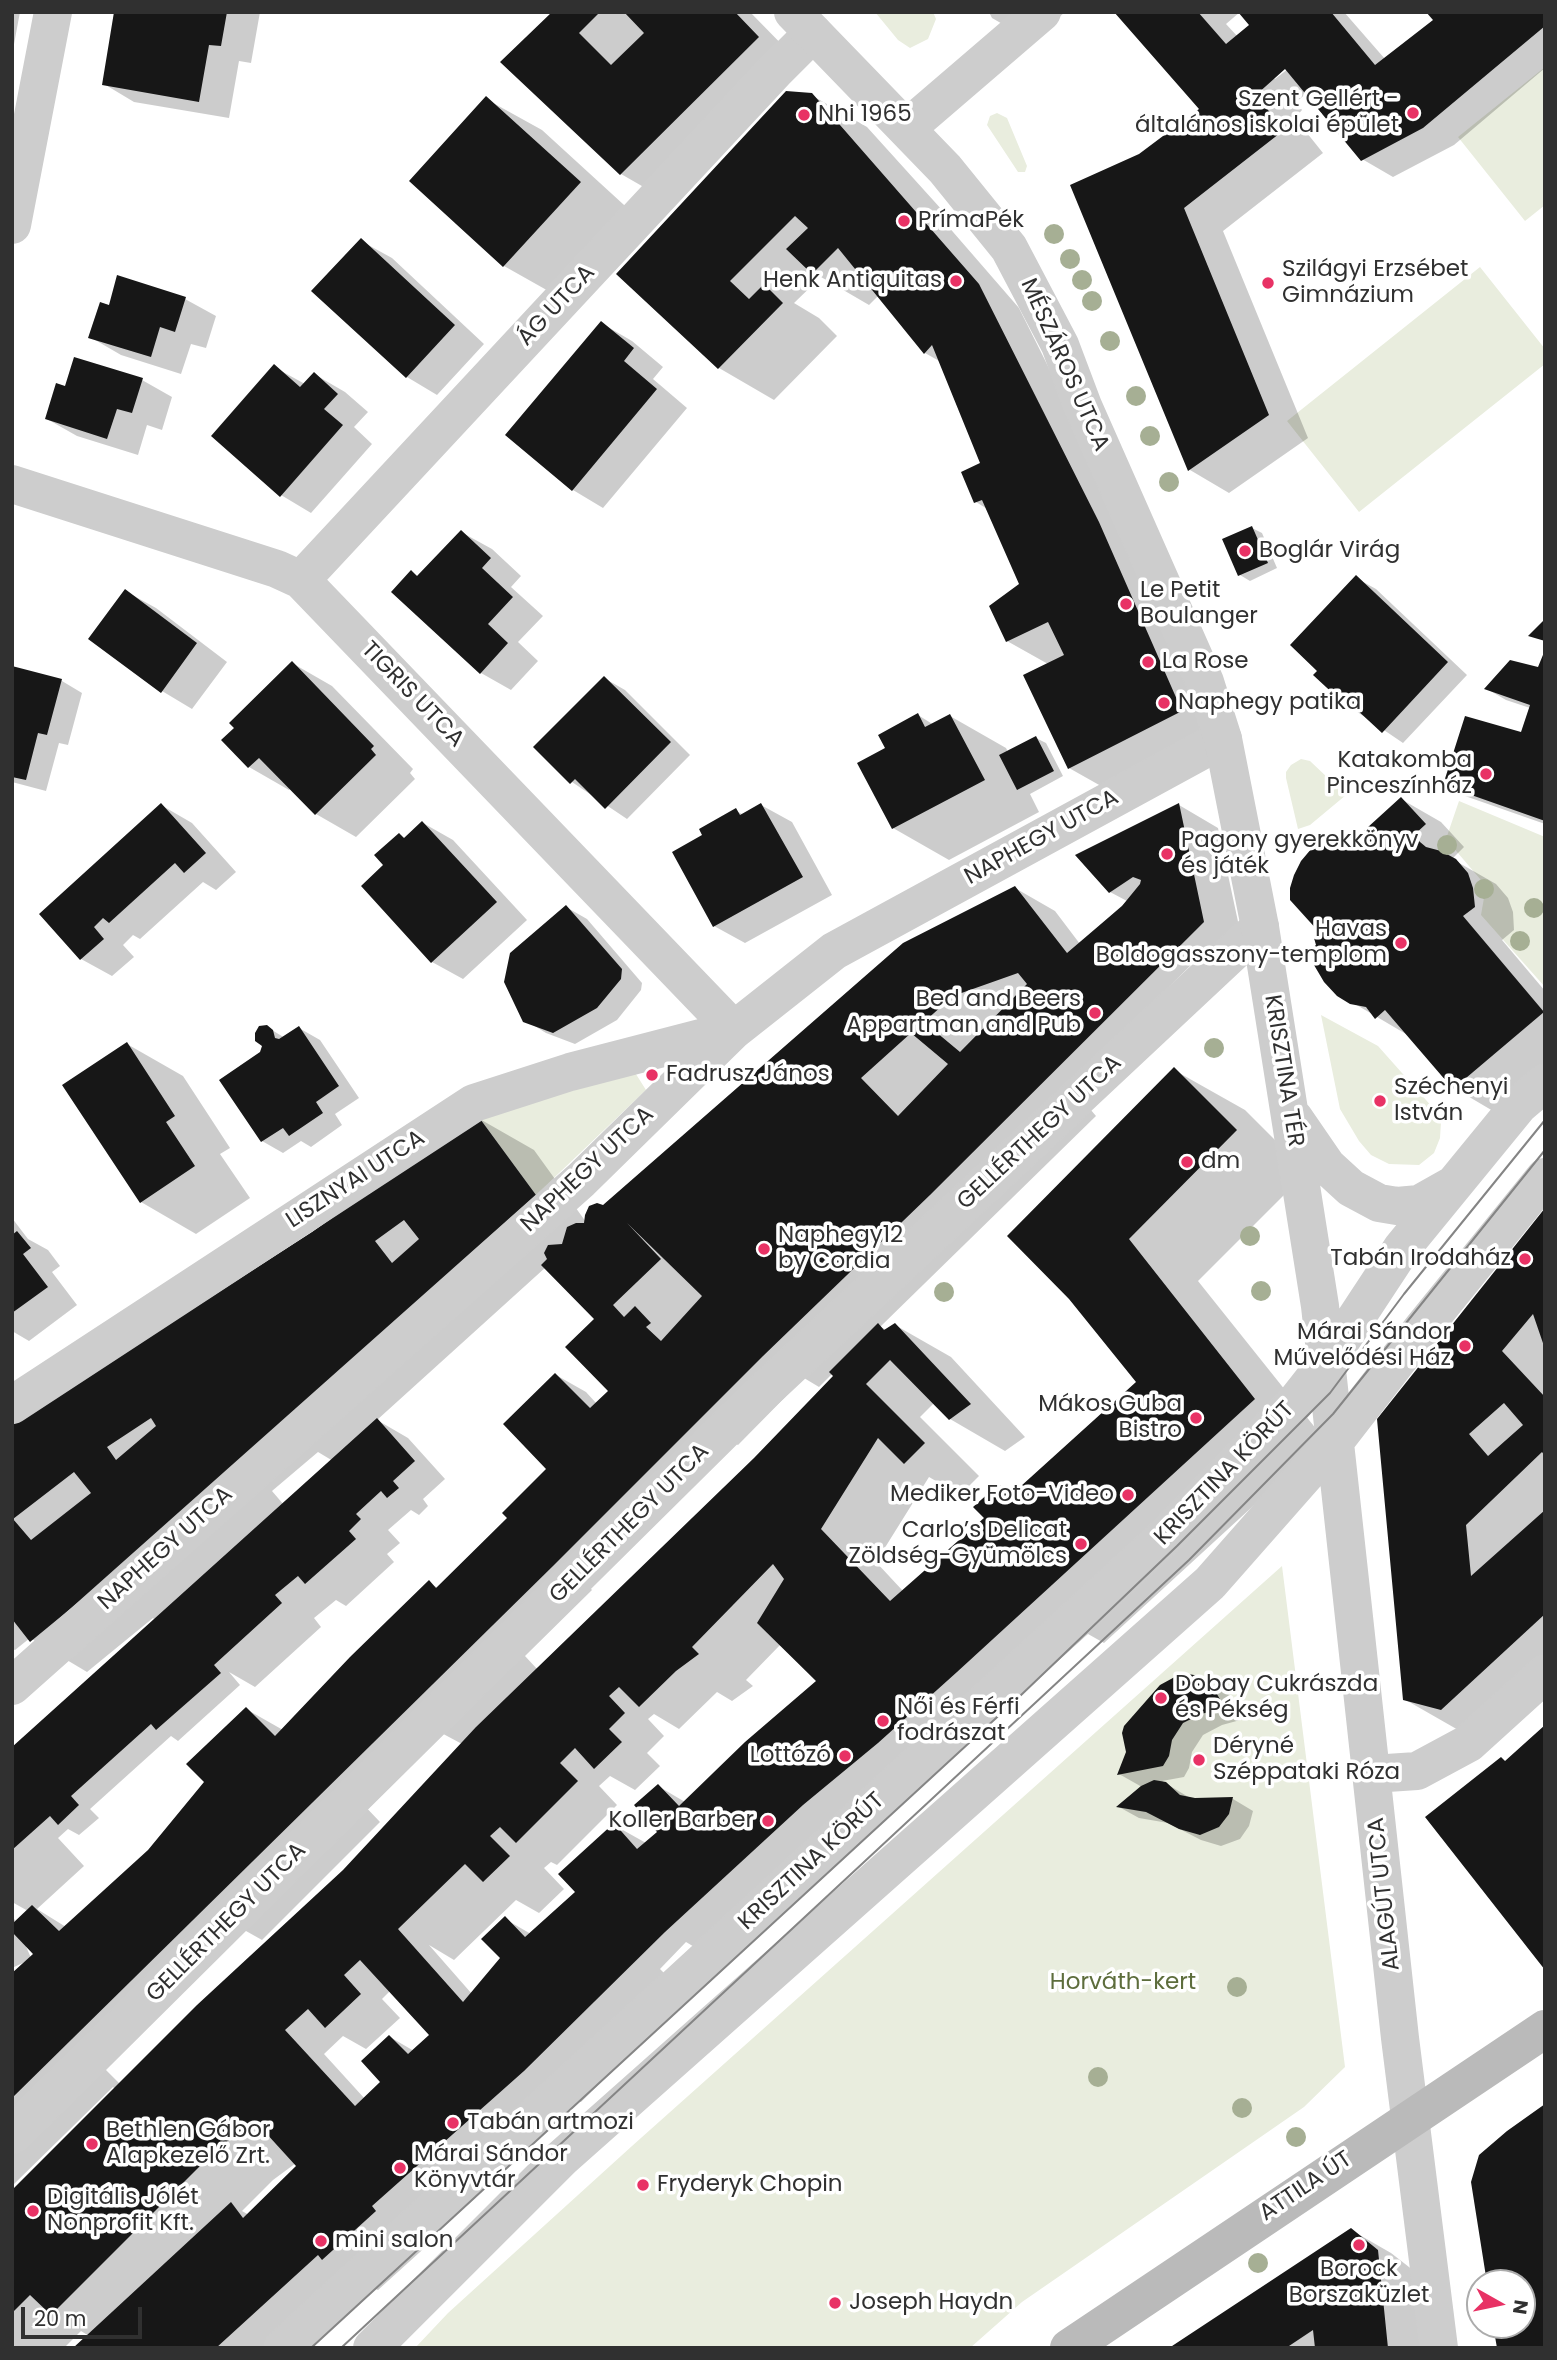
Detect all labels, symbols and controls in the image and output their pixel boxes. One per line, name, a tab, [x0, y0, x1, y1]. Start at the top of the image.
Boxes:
place label: Szent Gellért - általános iskolai épület	[1135, 86, 1399, 140]
place label: Nhi 1965	[818, 101, 912, 129]
marker: Szent Gellért - általános iskolai épület	[1405, 105, 1421, 121]
marker: Nhi 1965	[796, 107, 812, 123]
place label: PrímaPék	[918, 207, 1024, 235]
marker: PrímaPék	[896, 213, 912, 229]
place label: Szilágyi Erzsébet Gimnázium	[1282, 256, 1468, 310]
street label: ÁG UTCA	[513, 260, 601, 352]
place label: Henk Antiquitas	[763, 267, 942, 295]
marker: Henk Antiquitas	[948, 273, 964, 289]
street label: MÉSZÁROS UTCA	[1014, 274, 1114, 456]
marker: Szilágyi Erzsébet Gimnázium	[1260, 275, 1276, 291]
place label: Boglár Virág	[1259, 537, 1400, 565]
marker: Boglár Virág	[1237, 543, 1253, 559]
place label: Le Petit Boulanger	[1140, 577, 1258, 631]
marker: Le Petit Boulanger	[1118, 596, 1134, 612]
street label: TIGRIS UTCA	[355, 636, 469, 754]
place label: La Rose	[1162, 648, 1249, 676]
marker: La Rose	[1140, 654, 1156, 670]
place label: Naphegy patika	[1178, 689, 1361, 717]
marker: Naphegy patika	[1156, 695, 1172, 711]
place label: Katakomba Pinceszínház	[1327, 747, 1472, 801]
marker: Katakomba Pinceszínház	[1478, 766, 1494, 782]
street label: NAPHEGY UTCA	[960, 784, 1124, 892]
place label: Pagony gyerekkönyv és játék	[1181, 827, 1419, 881]
marker: Pagony gyerekkönyv és játék	[1159, 846, 1175, 862]
place label: Havas Boldogasszony-templom	[1096, 916, 1387, 970]
marker: Havas Boldogasszony-templom	[1393, 935, 1409, 951]
place label: Bed and Beers Appartman and Pub	[846, 986, 1081, 1040]
street label: KRISZTINA TÉR	[1257, 993, 1309, 1149]
marker: Bed and Beers Appartman and Pub	[1087, 1005, 1103, 1021]
street label: GELLÉRTHEGY UTCA	[952, 1050, 1128, 1216]
place label: Fadrusz János	[666, 1061, 830, 1089]
marker: Fadrusz János	[644, 1067, 660, 1083]
place label: Széchenyi István	[1394, 1074, 1508, 1128]
marker: Széchenyi István	[1372, 1093, 1388, 1109]
street label: NAPHEGY UTCA	[516, 1101, 660, 1239]
street label: LISZNYAI UTCA	[282, 1125, 430, 1235]
place label: dm	[1201, 1148, 1240, 1176]
marker: dm	[1179, 1154, 1195, 1170]
place label: Naphegy12 by Cordia	[778, 1222, 903, 1276]
marker: Naphegy12 by Cordia	[756, 1241, 772, 1257]
place label: Tabán Irodaház	[1330, 1245, 1511, 1273]
marker: Tabán Irodaház	[1517, 1251, 1533, 1267]
place label: Márai Sándor Művelődési Ház	[1273, 1319, 1451, 1373]
marker: Márai Sándor Művelődési Ház	[1457, 1338, 1473, 1354]
place label: Mákos Guba Bistro	[1038, 1391, 1182, 1445]
street label: KRISZTINA KÖRÚT	[1149, 1396, 1301, 1552]
marker: Mákos Guba Bistro	[1188, 1410, 1204, 1426]
street label: GELLÉRTHEGY UTCA	[545, 1439, 715, 1609]
street label: NAPHEGY UTCA	[93, 1481, 239, 1617]
place label: Mediker Foto-Video	[890, 1481, 1114, 1509]
marker: Mediker Foto-Video	[1120, 1487, 1136, 1503]
place label: Carlo’s Delicat Zöldség-Gyümölcs	[849, 1517, 1067, 1571]
marker: Carlo’s Delicat Zöldség-Gyümölcs	[1073, 1536, 1089, 1552]
place label: Dobay Cukrászda és Pékség	[1175, 1671, 1378, 1725]
marker: Dobay Cukrászda és Pékség	[1153, 1690, 1169, 1706]
place label: Női és Férfi fodrászat	[897, 1694, 1020, 1748]
marker: Női és Férfi fodrászat	[875, 1713, 891, 1729]
place label: Déryné Széppataki Róza	[1213, 1733, 1400, 1787]
place label: Lottózó	[750, 1742, 831, 1770]
marker: Lottózó	[837, 1748, 853, 1764]
marker: Déryné Széppataki Róza	[1191, 1752, 1207, 1768]
street label: KRISZTINA KÖRÚT	[733, 1787, 891, 1937]
place label: Koller Barber	[609, 1807, 754, 1835]
marker: Koller Barber	[760, 1813, 776, 1829]
street label: ALAGÚT UTCA	[1363, 1816, 1407, 1972]
street label: GELLÉRTHEGY UTCA	[142, 1838, 312, 2008]
park label: Horváth-kert	[1050, 1969, 1196, 1997]
place label: Tabán artmozi	[467, 2109, 634, 2137]
marker: Tabán artmozi	[445, 2115, 461, 2131]
place label: Bethlen Gábor Alapkezelő Zrt.	[106, 2117, 271, 2171]
marker: Bethlen Gábor Alapkezelő Zrt.	[84, 2136, 100, 2152]
place label: Márai Sándor Könyvtár	[414, 2141, 568, 2195]
street label: ATTILA ÚT	[1255, 2146, 1357, 2228]
marker: Márai Sándor Könyvtár	[392, 2160, 408, 2176]
place label: Fryderyk Chopin	[657, 2171, 843, 2199]
marker: Fryderyk Chopin	[635, 2177, 651, 2193]
place label: Digitális Jólét Nonprofit Kft.	[47, 2184, 199, 2238]
marker: Digitális Jólét Nonprofit Kft.	[25, 2203, 41, 2219]
place label: mini salon	[335, 2227, 454, 2255]
marker: mini salon	[313, 2233, 329, 2249]
marker: Borock Borszaküzlet	[1351, 2237, 1367, 2253]
place label: Borock Borszaküzlet	[1289, 2256, 1429, 2310]
north arrow	[1466, 2269, 1536, 2339]
place label: Joseph Haydn	[849, 2289, 1013, 2317]
scale bar	[24, 2294, 145, 2338]
marker: Joseph Haydn	[827, 2295, 843, 2311]
text: N	[1506, 2298, 1535, 2316]
text: 20 m	[34, 2304, 87, 2333]

